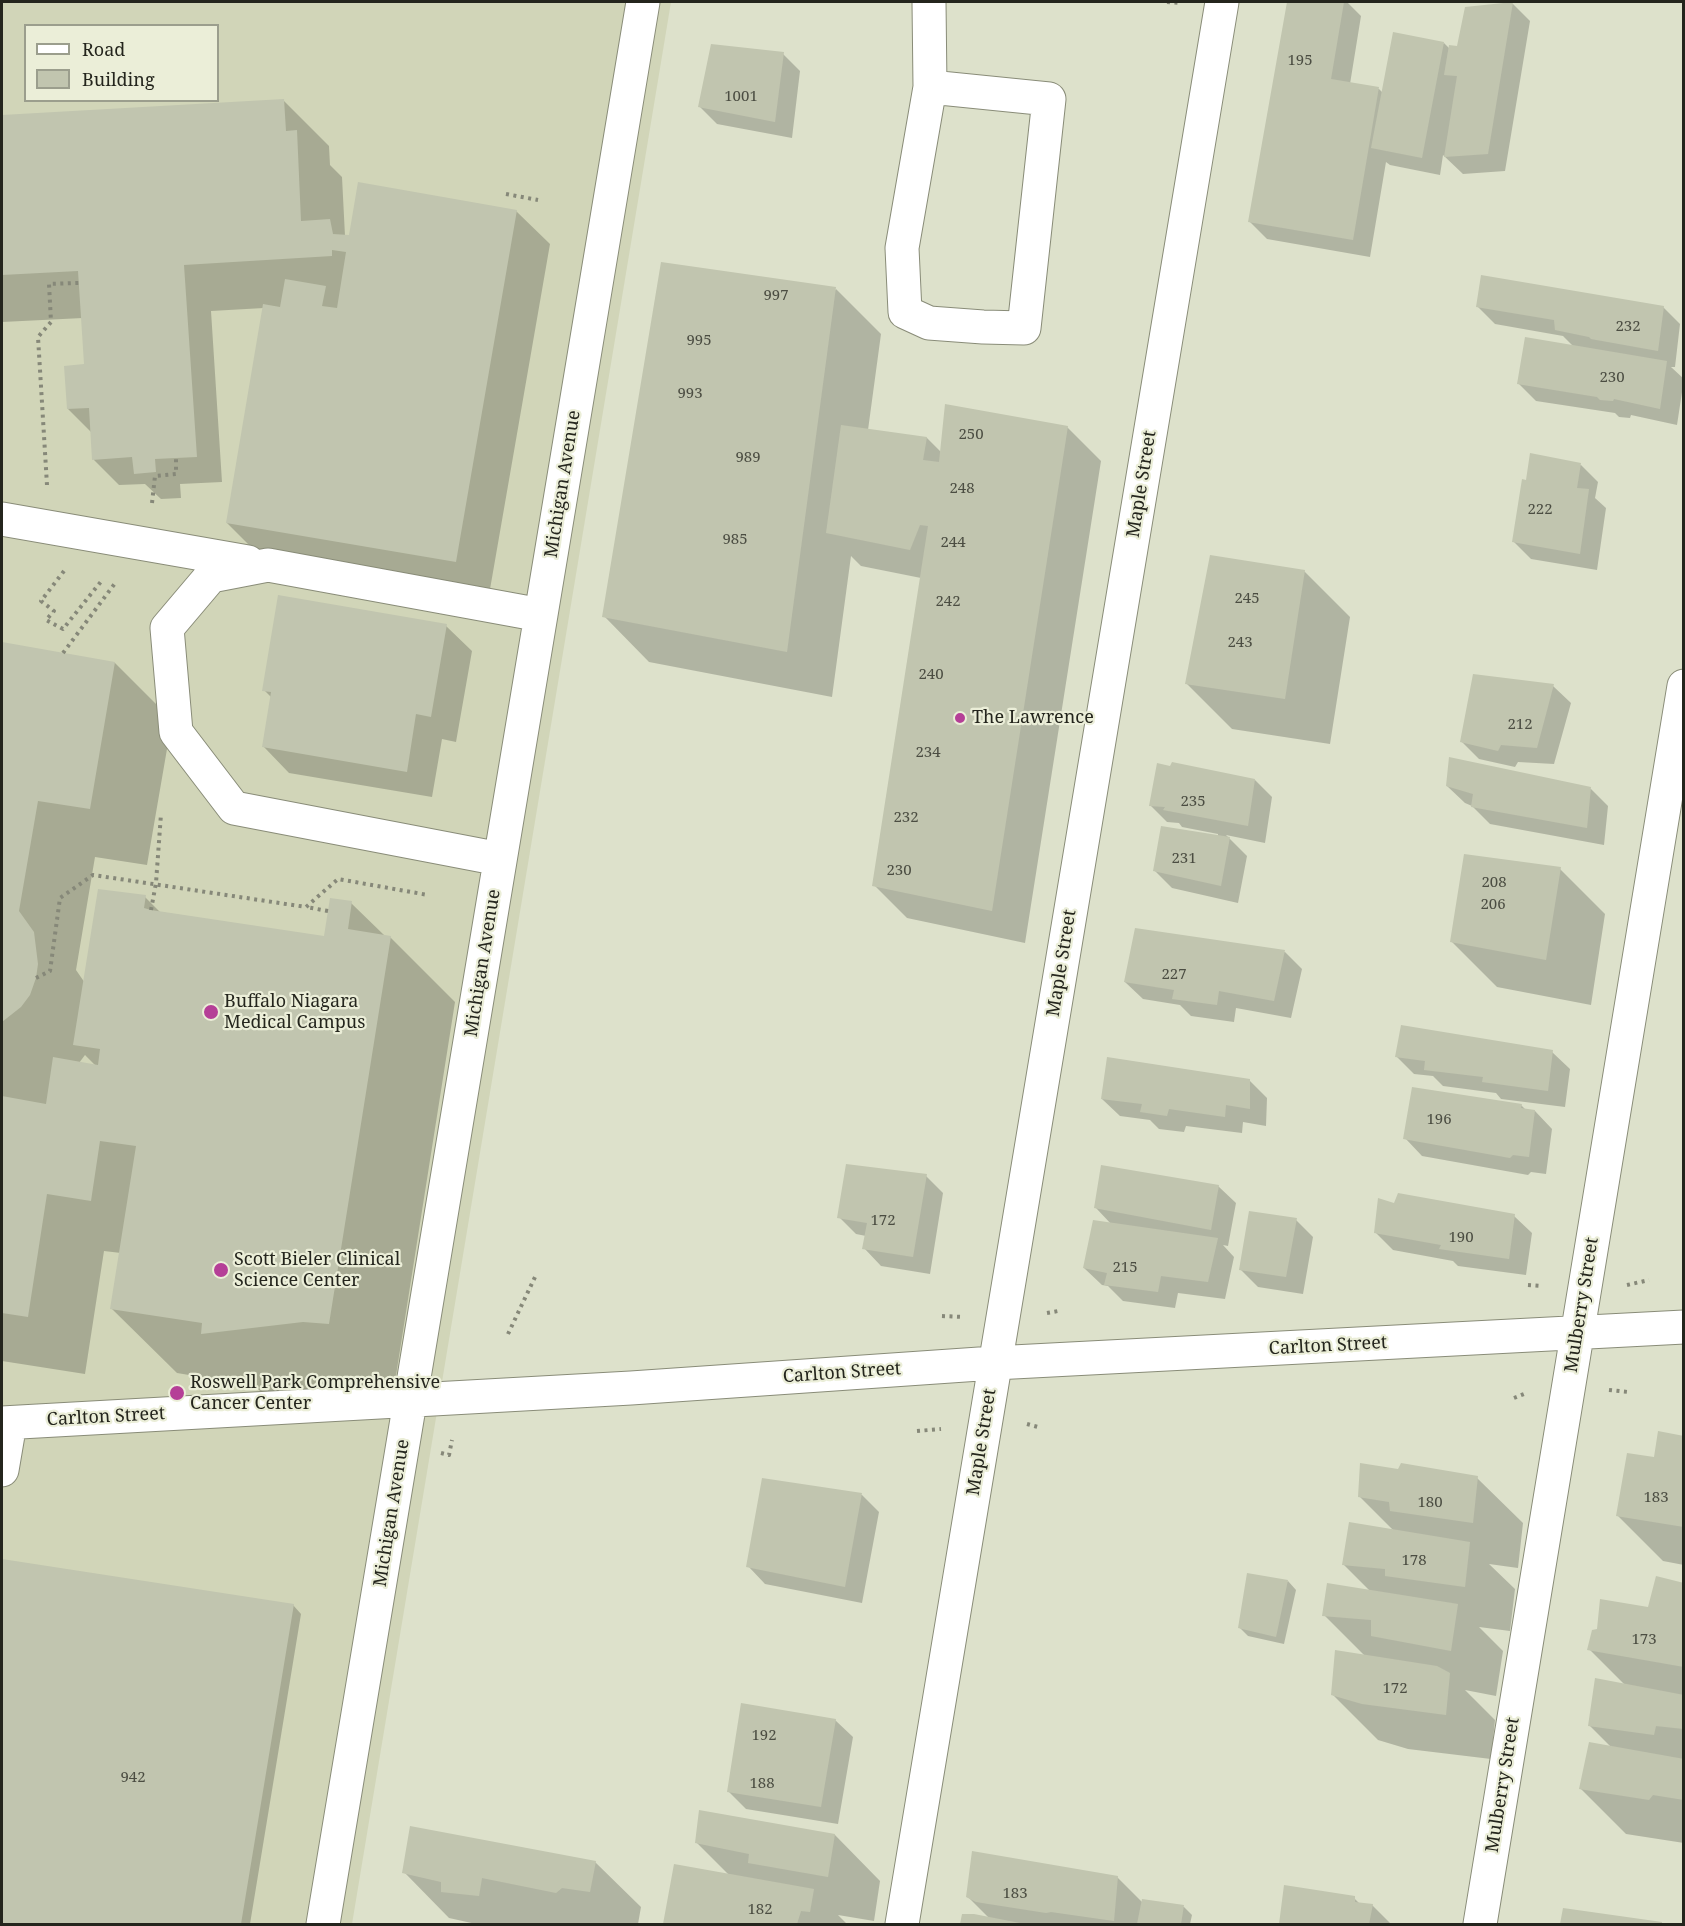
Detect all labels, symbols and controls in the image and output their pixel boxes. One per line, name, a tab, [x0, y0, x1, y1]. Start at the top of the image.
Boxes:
legend	[24, 24, 219, 102]
text: Road	[82, 37, 125, 61]
house number: 195	[1287, 52, 1313, 70]
text: Building	[82, 67, 155, 91]
house number: 1001	[724, 88, 758, 106]
house number: 997	[763, 287, 789, 305]
house number: 232	[1615, 318, 1641, 336]
house number: 995	[686, 332, 712, 350]
house number: 230	[1599, 369, 1625, 387]
house number: 993	[677, 385, 703, 403]
street label: Michigan Avenue	[541, 409, 585, 559]
house number: 250	[958, 426, 984, 444]
street label: Maple Street	[1123, 429, 1161, 539]
house number: 989	[735, 449, 761, 467]
house number: 248	[949, 480, 975, 498]
house number: 222	[1527, 501, 1553, 519]
house number: 985	[722, 531, 748, 549]
house number: 244	[940, 534, 966, 552]
house number: 245	[1234, 590, 1260, 608]
house number: 242	[935, 593, 961, 611]
house number: 243	[1227, 634, 1253, 652]
house number: 240	[918, 666, 944, 684]
place label: The Lawrence	[972, 707, 1094, 729]
marker: The Lawrence	[953, 711, 967, 725]
house number: 212	[1507, 716, 1533, 734]
house number: 234	[915, 744, 941, 762]
house number: 235	[1180, 793, 1206, 811]
house number: 232	[893, 809, 919, 827]
house number: 231	[1171, 850, 1197, 868]
house number: 230	[886, 862, 912, 880]
house number: 208	[1481, 874, 1507, 892]
street label: Michigan Avenue	[461, 888, 505, 1038]
house number: 206	[1480, 896, 1506, 914]
street label: Maple Street	[1043, 908, 1081, 1018]
house number: 227	[1161, 966, 1187, 984]
place label: Buffalo Niagara Medical Campus	[224, 991, 365, 1034]
marker: Buffalo Niagara Medical Campus	[202, 1003, 220, 1021]
house number: 196	[1426, 1111, 1452, 1129]
house number: 172	[870, 1212, 896, 1230]
house number: 190	[1448, 1229, 1474, 1247]
street label: Mulberry Street	[1561, 1236, 1603, 1374]
place label: Scott Bieler Clinical Science Center	[234, 1249, 400, 1292]
house number: 215	[1112, 1259, 1138, 1277]
marker: Scott Bieler Clinical Science Center	[212, 1261, 230, 1279]
street label: Carlton Street	[1268, 1332, 1388, 1360]
street label: Carlton Street	[782, 1358, 902, 1388]
place label: Roswell Park Comprehensive Cancer Center	[190, 1372, 440, 1414]
marker: Roswell Park Comprehensive Cancer Center	[168, 1384, 186, 1402]
street label: Maple Street	[963, 1387, 1001, 1497]
street label: Carlton Street	[46, 1403, 166, 1431]
street label: Michigan Avenue	[370, 1438, 414, 1588]
house number: 183	[1643, 1489, 1669, 1507]
house number: 180	[1417, 1494, 1443, 1512]
house number: 178	[1401, 1552, 1427, 1570]
house number: 173	[1631, 1631, 1657, 1649]
house number: 172	[1382, 1680, 1408, 1698]
street label: Mulberry Street	[1482, 1716, 1524, 1854]
house number: 192	[751, 1727, 777, 1745]
house number: 942	[120, 1769, 146, 1787]
house number: 188	[749, 1775, 775, 1793]
house number: 183	[1002, 1885, 1028, 1903]
house number: 182	[747, 1901, 773, 1919]

